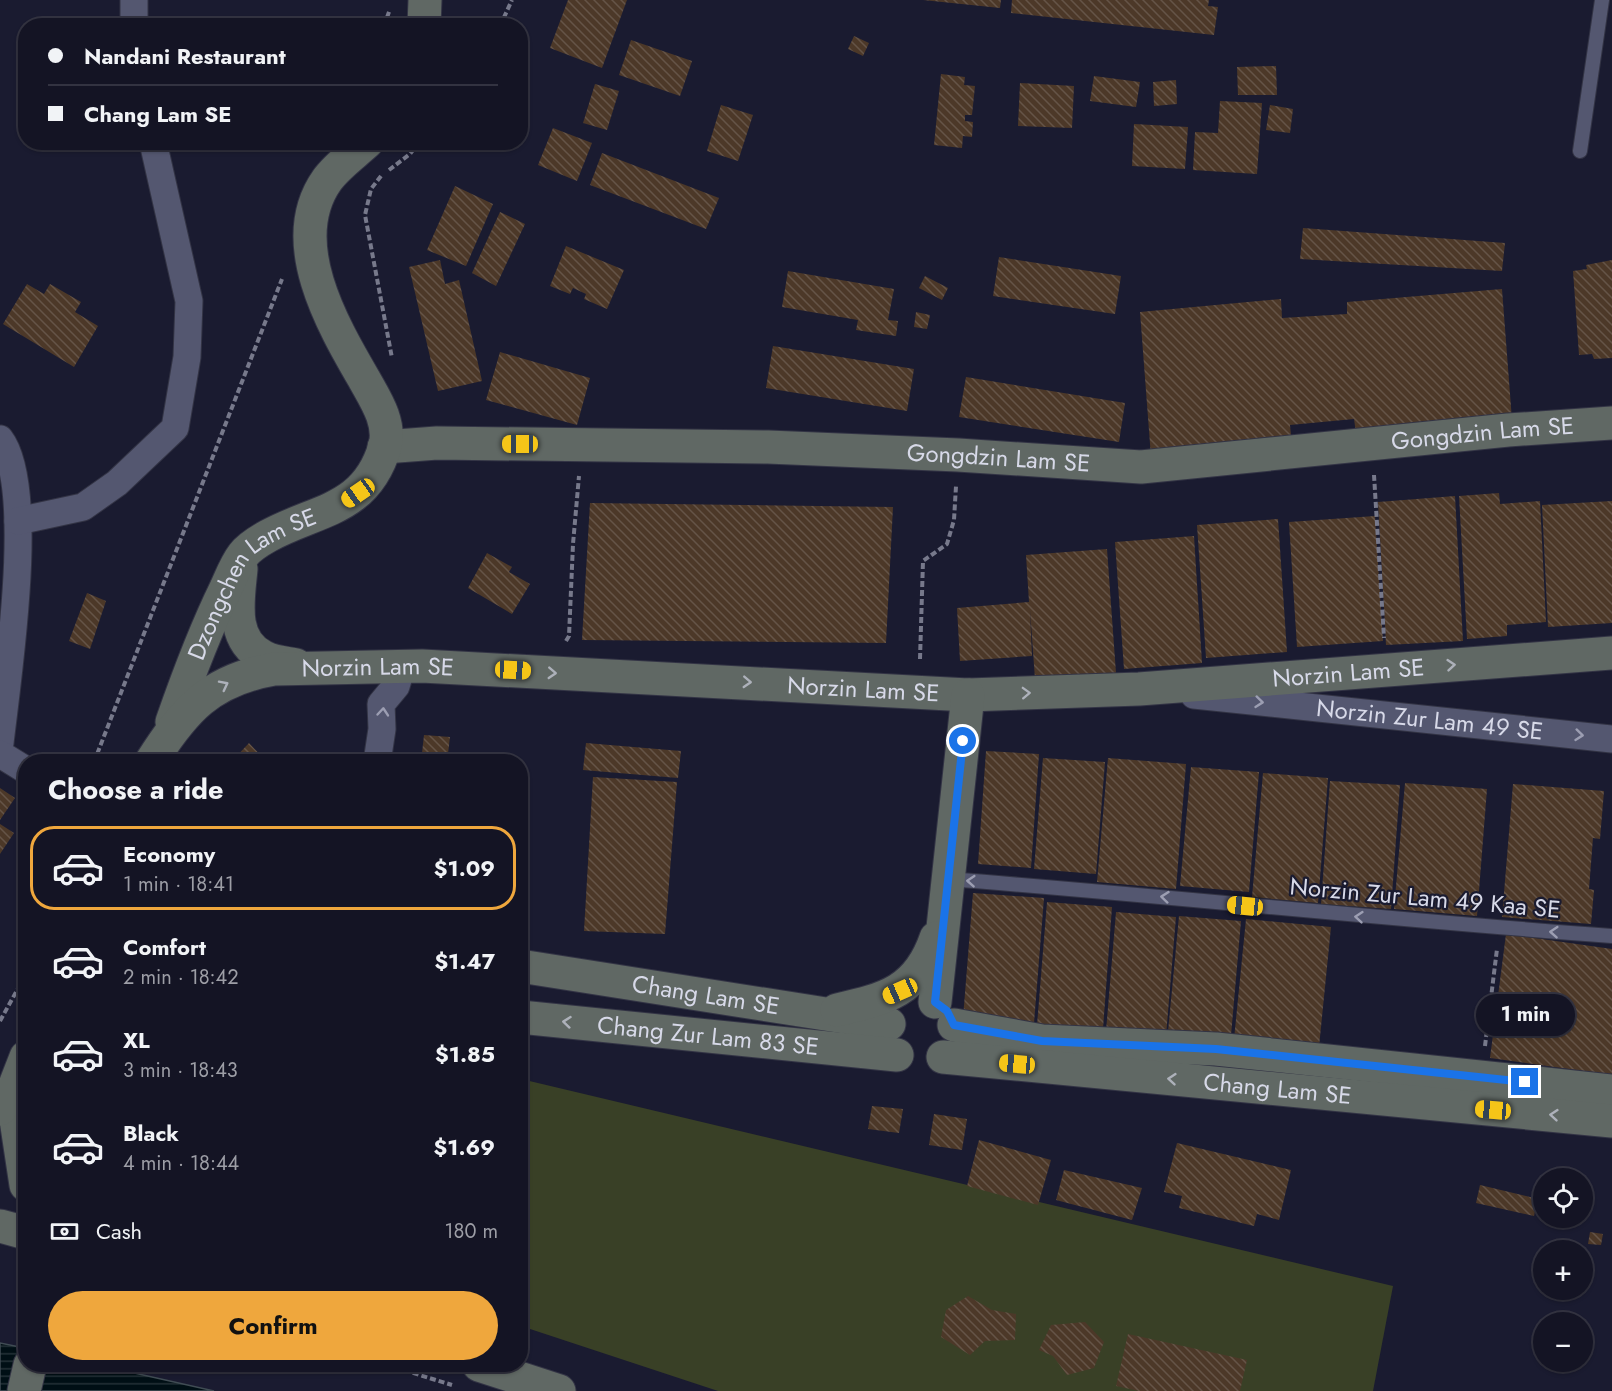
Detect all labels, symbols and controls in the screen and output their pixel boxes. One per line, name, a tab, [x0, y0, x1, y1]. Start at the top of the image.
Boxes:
text: Nandani Restaurant	[84, 40, 286, 72]
text: Chang Lam SE	[84, 98, 232, 130]
street label: Gongdzin Lam SE	[1389, 408, 1575, 459]
car	[502, 435, 538, 453]
street label: Gongdzin Lam SE	[906, 435, 1091, 481]
car	[338, 475, 378, 511]
street label: Dzongchen Lam SE	[178, 499, 321, 665]
street label: Norzin Lam SE	[301, 648, 455, 685]
street label: Norzin Lam SE	[1271, 649, 1426, 696]
one-way arrow	[1447, 659, 1456, 672]
car	[495, 660, 531, 680]
one-way arrow	[548, 666, 557, 679]
street label: Norzin Lam SE	[786, 667, 940, 710]
one-way arrow	[743, 676, 752, 689]
one-way arrow	[218, 681, 229, 693]
one-way arrow	[1022, 687, 1031, 700]
street label: Norzin Zur Lam 49 SE	[1315, 690, 1545, 749]
one-way arrow	[1255, 695, 1264, 708]
one-way arrow	[376, 707, 389, 717]
route start	[949, 727, 976, 754]
one-way arrow	[1574, 728, 1583, 741]
text: Choose a ride	[48, 770, 223, 809]
text: Economy	[123, 838, 215, 870]
icon: car	[51, 841, 105, 895]
text: $1.09	[434, 852, 495, 884]
street label: Norzin Zur Lam 49 Kaa SE	[1288, 868, 1562, 927]
text: 1 min · 18:41	[123, 870, 234, 899]
one-way arrow	[966, 875, 975, 888]
one-way arrow	[1161, 891, 1170, 904]
car	[1226, 895, 1264, 917]
one-way arrow	[1355, 911, 1364, 924]
one-way arrow	[1549, 926, 1558, 939]
text: Comfort	[123, 931, 206, 963]
icon: car	[51, 934, 105, 988]
text: $1.47	[434, 945, 495, 977]
text: 2 min · 18:42	[123, 963, 239, 992]
street label: Chang Lam SE	[630, 966, 782, 1024]
car	[880, 975, 920, 1007]
callout: 1 min	[1476, 995, 1574, 1037]
text: 1 min	[1501, 1000, 1550, 1029]
street label: Chang Zur Lam 83 SE	[596, 1007, 821, 1064]
one-way arrow	[562, 1016, 572, 1029]
text: XL	[123, 1024, 150, 1056]
icon: car	[51, 1027, 105, 1081]
text: $1.85	[435, 1038, 495, 1070]
car	[998, 1053, 1036, 1075]
text: 3 min · 18:43	[123, 1056, 238, 1085]
street label: Chang Lam SE	[1202, 1064, 1353, 1113]
route end	[1511, 1068, 1538, 1095]
one-way arrow	[1167, 1073, 1176, 1086]
car	[1474, 1099, 1512, 1121]
one-way arrow	[1549, 1109, 1558, 1122]
text: Black	[123, 1117, 179, 1149]
icon: car	[51, 1120, 105, 1174]
text: $1.69	[434, 1131, 495, 1163]
text: 4 min · 18:44	[123, 1149, 239, 1178]
map controls	[1533, 1168, 1593, 1372]
button: locate	[1533, 1168, 1593, 1228]
icon: cash	[48, 1215, 81, 1248]
text: Cash	[96, 1215, 142, 1247]
text: 180 m	[444, 1217, 498, 1246]
button: +	[1533, 1240, 1593, 1300]
button: Confirm	[48, 1291, 498, 1360]
button: −	[1533, 1312, 1593, 1372]

